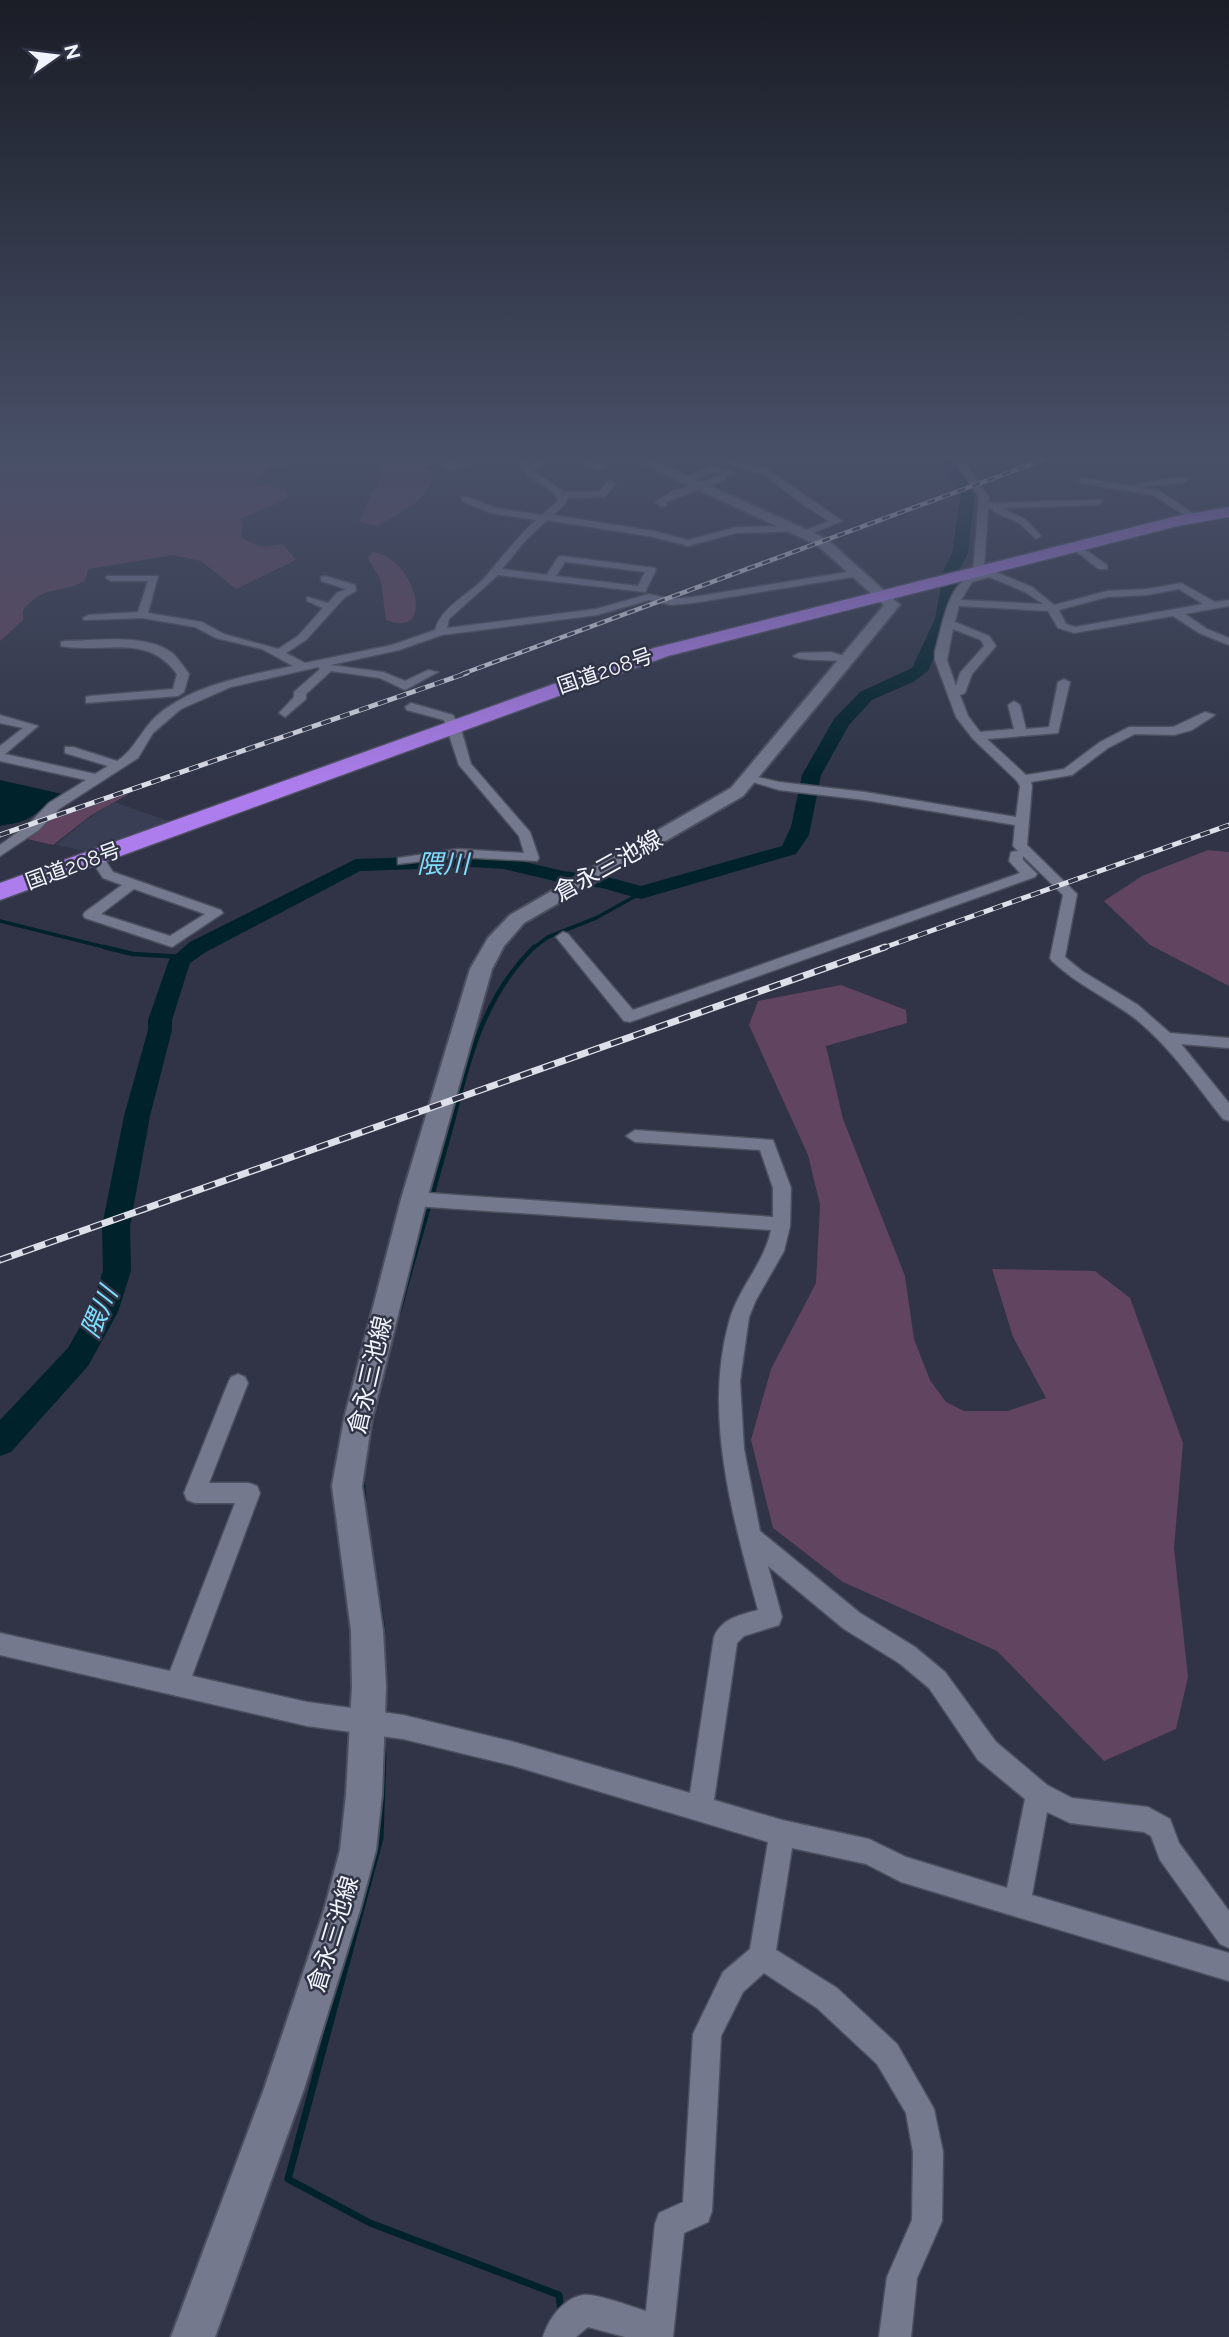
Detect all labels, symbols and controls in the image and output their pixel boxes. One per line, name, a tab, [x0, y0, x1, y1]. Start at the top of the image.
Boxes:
north arrow	[21, 21, 91, 91]
text: N	[60, 42, 85, 62]
street label: 国道208号	[554, 643, 656, 699]
street label: 倉永三池線	[548, 824, 667, 907]
street label: 国道208号	[22, 837, 124, 894]
water label: 隈川	[417, 849, 472, 879]
water label: 隈川	[75, 1279, 124, 1342]
street label: 倉永三池線	[342, 1313, 397, 1437]
street label: 倉永三池線	[301, 1872, 364, 1995]

